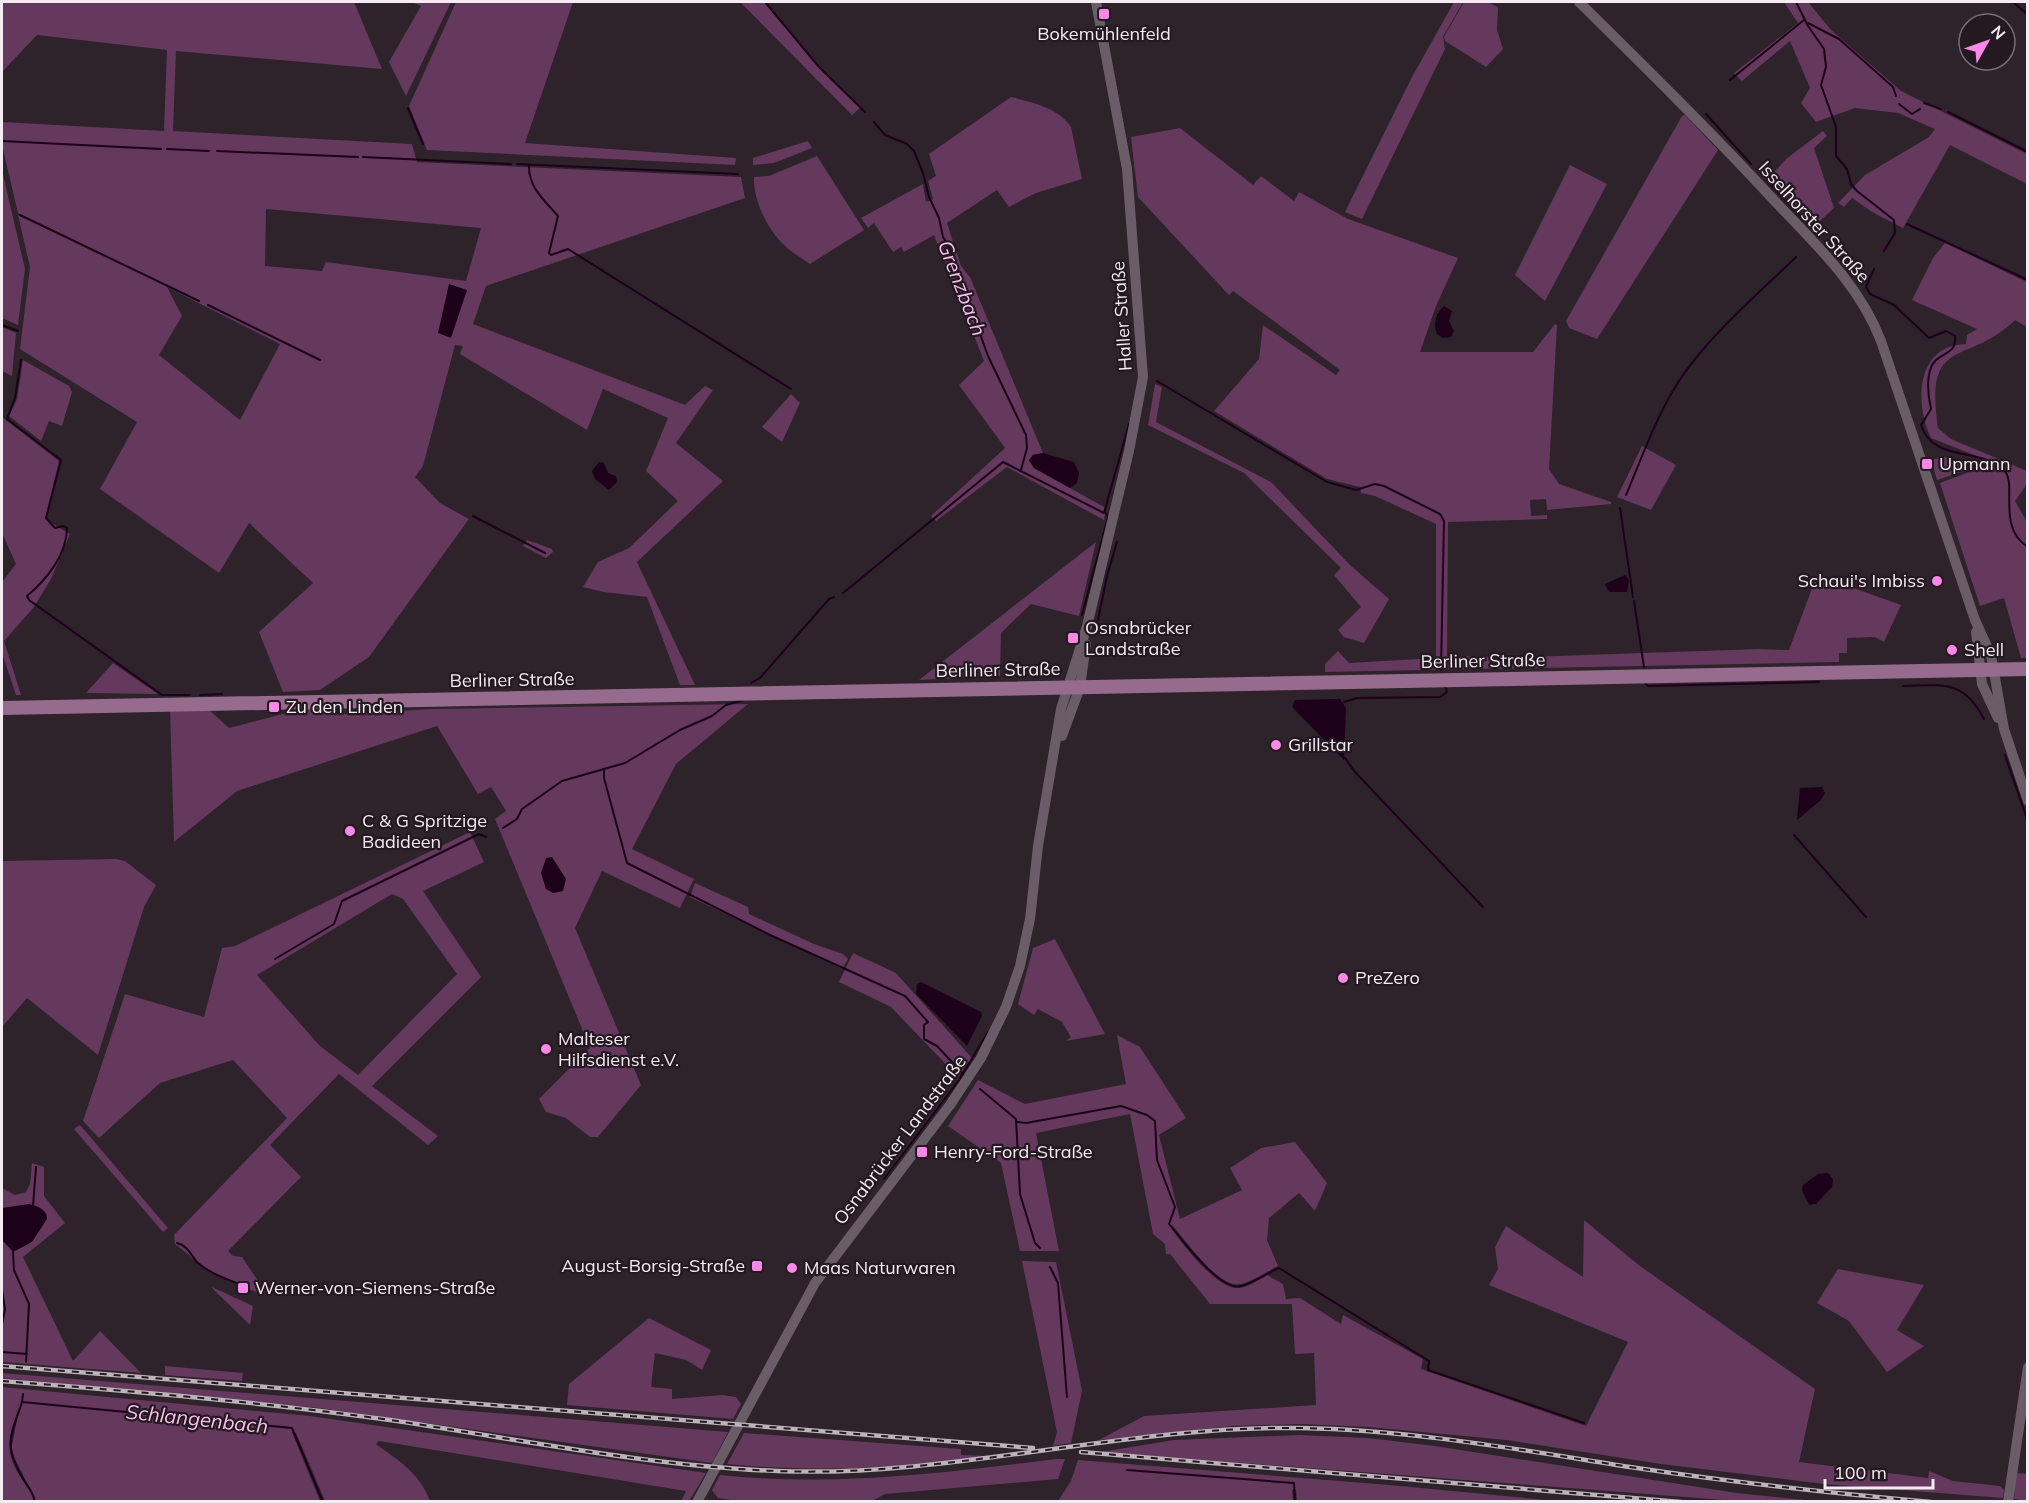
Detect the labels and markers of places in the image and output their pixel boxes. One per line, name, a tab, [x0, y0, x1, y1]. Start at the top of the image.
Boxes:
marker: Bokemühlenfeld	[1097, 7, 1111, 21]
place label: Bokemühlenfeld	[1037, 22, 1171, 45]
place label: Upmann	[1939, 452, 2011, 475]
marker: Upmann	[1920, 457, 1934, 471]
place label: Schaui's Imbiss	[1798, 569, 1925, 592]
marker: Schaui's Imbiss	[1930, 574, 1944, 588]
place label: Osnabrücker Landstraße	[1085, 616, 1192, 660]
marker: Osnabrücker Landstraße	[1066, 631, 1080, 645]
place label: Shell	[1964, 638, 2004, 661]
marker: Shell	[1945, 643, 1959, 657]
place label: Zu den Linden	[286, 695, 403, 718]
marker: Zu den Linden	[267, 700, 281, 714]
place label: Grillstar	[1288, 733, 1353, 756]
marker: Grillstar	[1269, 738, 1283, 752]
place label: C & G Spritzige Badideen	[362, 809, 487, 853]
marker: C & G Spritzige Badideen	[343, 824, 357, 838]
place label: PreZero	[1355, 966, 1420, 989]
marker: PreZero	[1336, 971, 1350, 985]
place label: Malteser Hilfsdienst e.V.	[558, 1027, 679, 1071]
marker: Malteser Hilfsdienst e.V.	[539, 1042, 553, 1056]
place label: Henry-Ford-Straße	[934, 1140, 1093, 1163]
marker: Henry-Ford-Straße	[915, 1145, 929, 1159]
place label: August-Borsig-Straße	[561, 1254, 745, 1277]
place label: Maas Naturwaren	[804, 1256, 956, 1279]
marker: August-Borsig-Straße	[750, 1259, 764, 1273]
marker: Maas Naturwaren	[785, 1261, 799, 1275]
place label: Werner-von-Siemens-Straße	[255, 1276, 495, 1299]
marker: Werner-von-Siemens-Straße	[236, 1281, 250, 1295]

